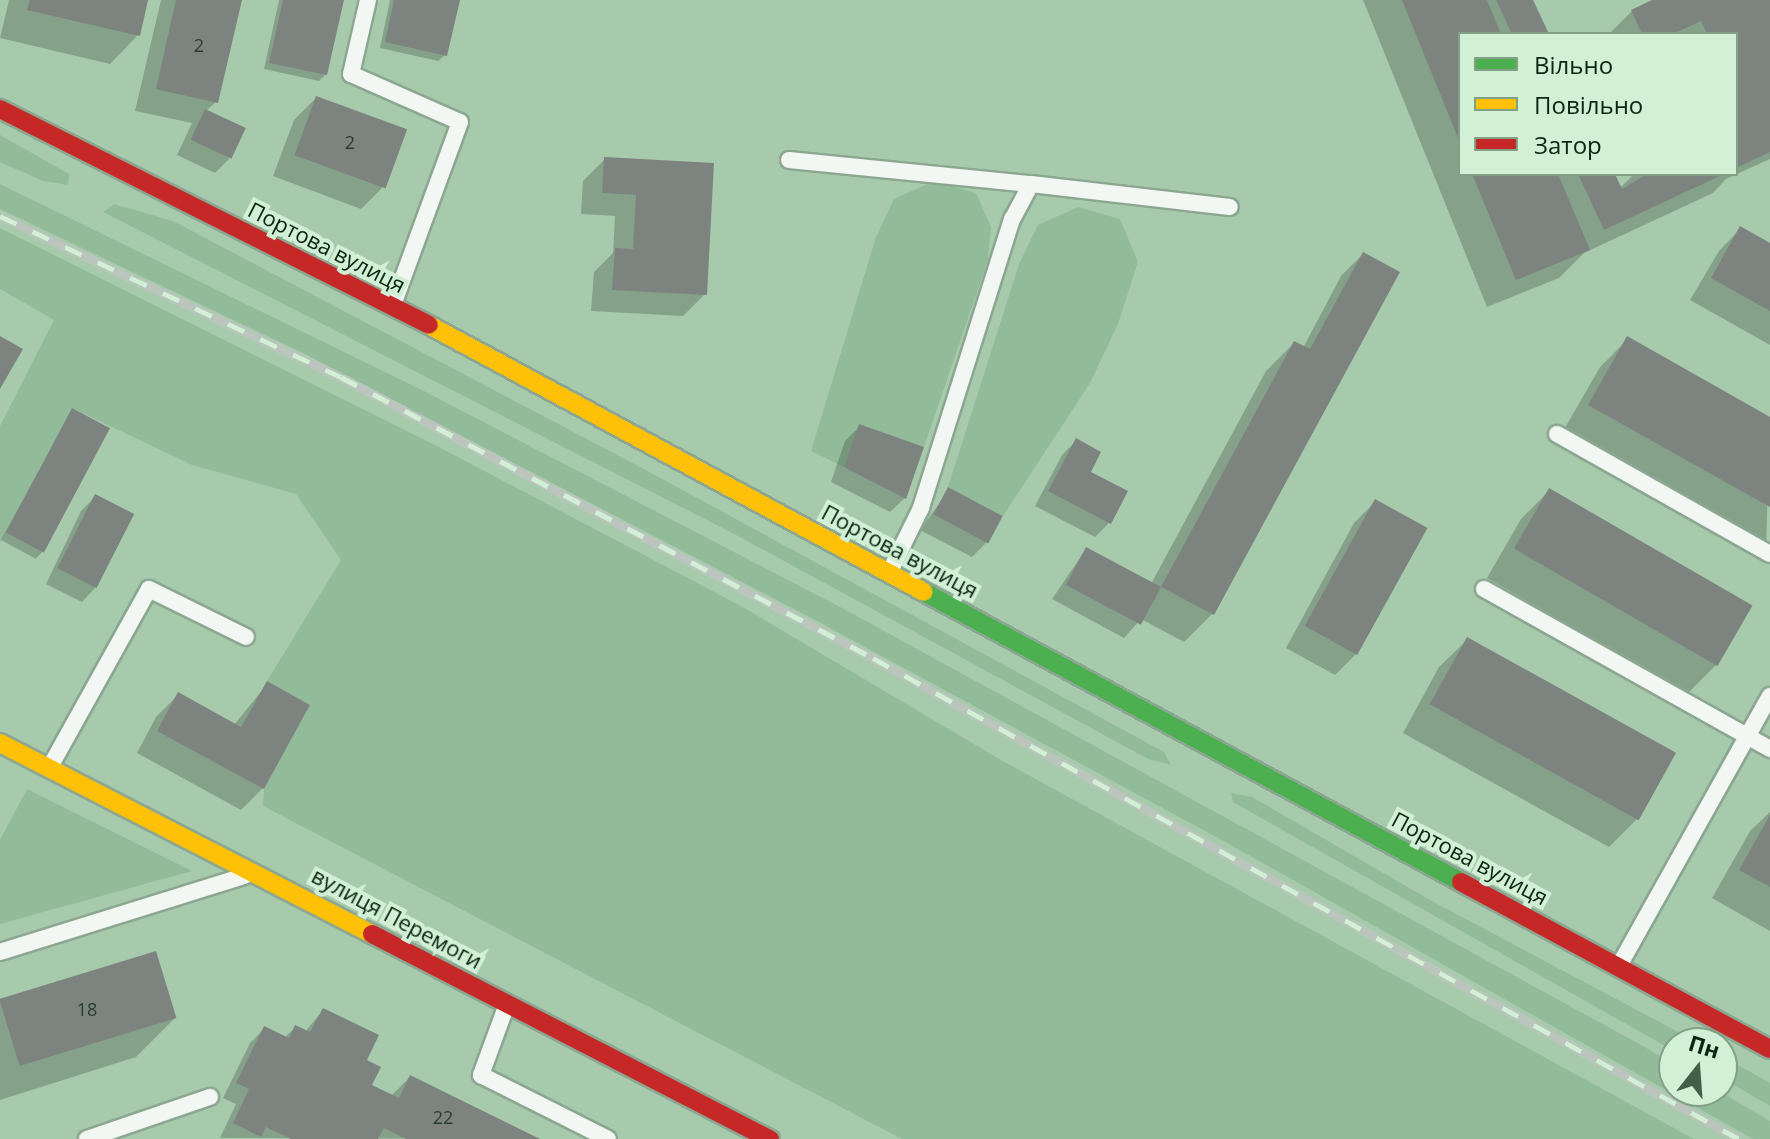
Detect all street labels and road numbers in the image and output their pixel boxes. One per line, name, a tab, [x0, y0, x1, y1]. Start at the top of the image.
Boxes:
street label: Портова вулиця	[244, 196, 410, 298]
street label: Портова вулиця	[817, 499, 983, 603]
street label: Портова вулиця	[1387, 806, 1553, 910]
street label: вулиця Перемоги	[307, 862, 487, 974]

